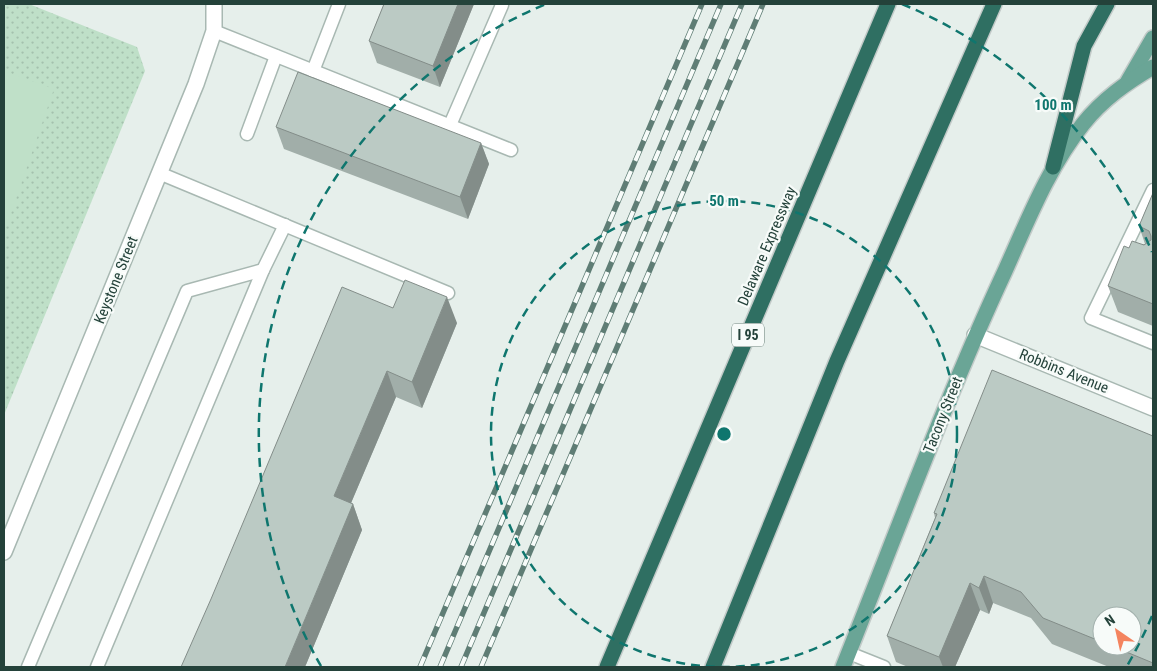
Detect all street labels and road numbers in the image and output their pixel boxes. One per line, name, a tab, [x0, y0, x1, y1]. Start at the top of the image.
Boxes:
street label: Delaware Expressway	[734, 184, 800, 308]
street label: Keystone Street	[90, 234, 142, 326]
road number: I 95	[732, 324, 764, 346]
street label: Robbins Avenue	[1017, 345, 1111, 397]
street label: Tacony Street	[920, 374, 966, 456]

